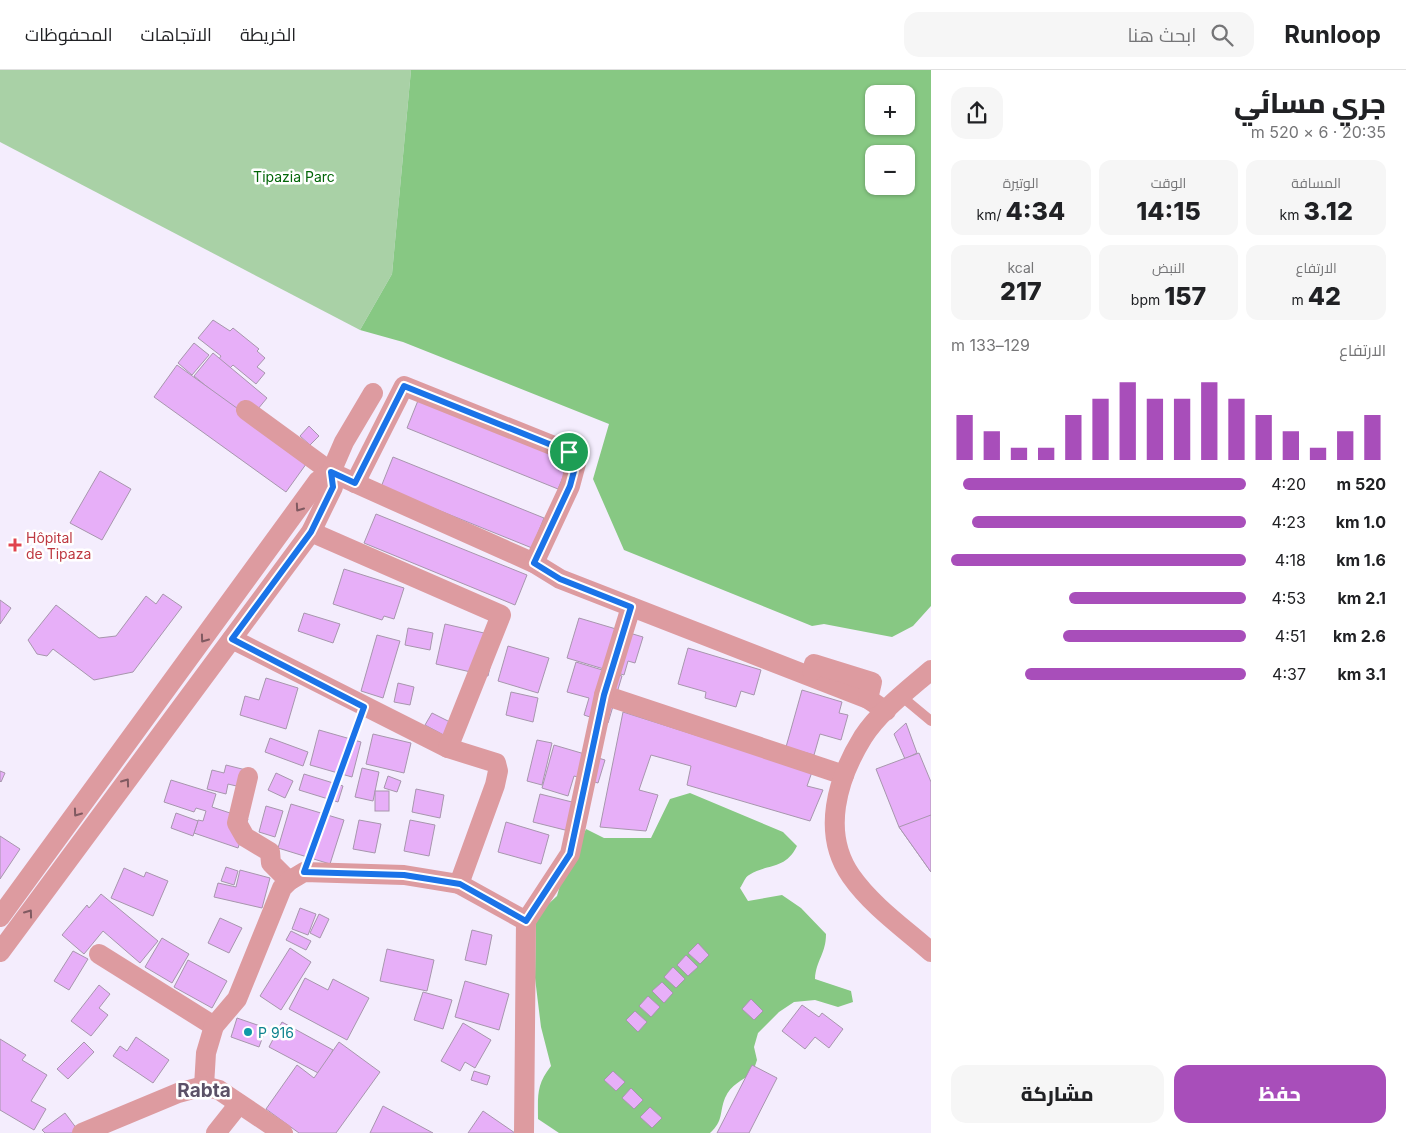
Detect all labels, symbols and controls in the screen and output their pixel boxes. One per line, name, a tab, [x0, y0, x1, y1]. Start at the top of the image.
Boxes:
search box	[904, 12, 1254, 57]
text: Runloop	[1284, 20, 1381, 49]
icon: search	[1208, 21, 1236, 49]
text: المحفوظات	[25, 24, 113, 45]
text: الاتجاهات	[141, 24, 212, 45]
text: الخريطة	[240, 24, 296, 45]
text: ابحث هنا	[1127, 24, 1196, 47]
map controls	[865, 85, 915, 195]
button: +	[865, 85, 915, 135]
text: جري مسائي	[1234, 86, 1386, 120]
button: share	[951, 87, 1003, 139]
text: 20:35 · 6 × 520 m	[1251, 122, 1386, 142]
button: −	[865, 145, 915, 195]
park label: Tipazia Parc	[253, 168, 335, 185]
text: الوتيرة	[1003, 174, 1039, 191]
text: الوقت	[1151, 174, 1186, 191]
text: المسافة	[1291, 174, 1341, 191]
text: 4:34	[1005, 196, 1065, 226]
text: 14:15	[1136, 196, 1201, 226]
text: 3.12	[1303, 196, 1353, 226]
text: /km	[977, 206, 1005, 223]
text: km	[1280, 206, 1303, 223]
text: kcal	[1007, 259, 1034, 276]
text: النبض	[1152, 259, 1185, 276]
text: الارتفاع	[1296, 259, 1337, 276]
text: 217	[1000, 276, 1042, 306]
text: 157	[1164, 281, 1206, 311]
text: 42	[1308, 281, 1341, 311]
text: bpm	[1131, 291, 1164, 308]
text: m	[1291, 291, 1308, 308]
text: 129–133 m	[951, 335, 1030, 355]
text: الارتفاع	[1339, 340, 1386, 360]
pin	[548, 431, 590, 473]
icon: arrive	[555, 438, 583, 466]
text: 4:20	[1271, 474, 1306, 494]
text: 520 m	[1337, 474, 1386, 494]
one-way arrow	[296, 503, 306, 512]
text: 4:23	[1271, 512, 1306, 532]
text: 1.0 km	[1336, 512, 1386, 532]
place label: Hôpital de Tipaza	[26, 529, 91, 562]
marker: Hôpital de Tipaza	[8, 538, 22, 552]
text: 4:18	[1275, 550, 1306, 570]
text: 1.6 km	[1336, 550, 1386, 570]
text: 4:53	[1271, 588, 1306, 608]
text: 2.1 km	[1337, 588, 1386, 608]
text: 4:51	[1275, 626, 1306, 646]
text: 2.6 km	[1333, 626, 1386, 646]
one-way arrow	[201, 633, 210, 643]
text: 4:37	[1272, 664, 1306, 684]
text: 3.1 km	[1338, 664, 1386, 684]
one-way arrow	[120, 779, 128, 788]
one-way arrow	[74, 807, 82, 816]
one-way arrow	[23, 909, 32, 919]
place label: P 916	[258, 1024, 294, 1041]
marker: P 916	[242, 1026, 254, 1038]
button: مشاركة	[951, 1065, 1164, 1123]
button: حفظ	[1174, 1065, 1386, 1123]
district label: Rabta	[177, 1079, 231, 1102]

